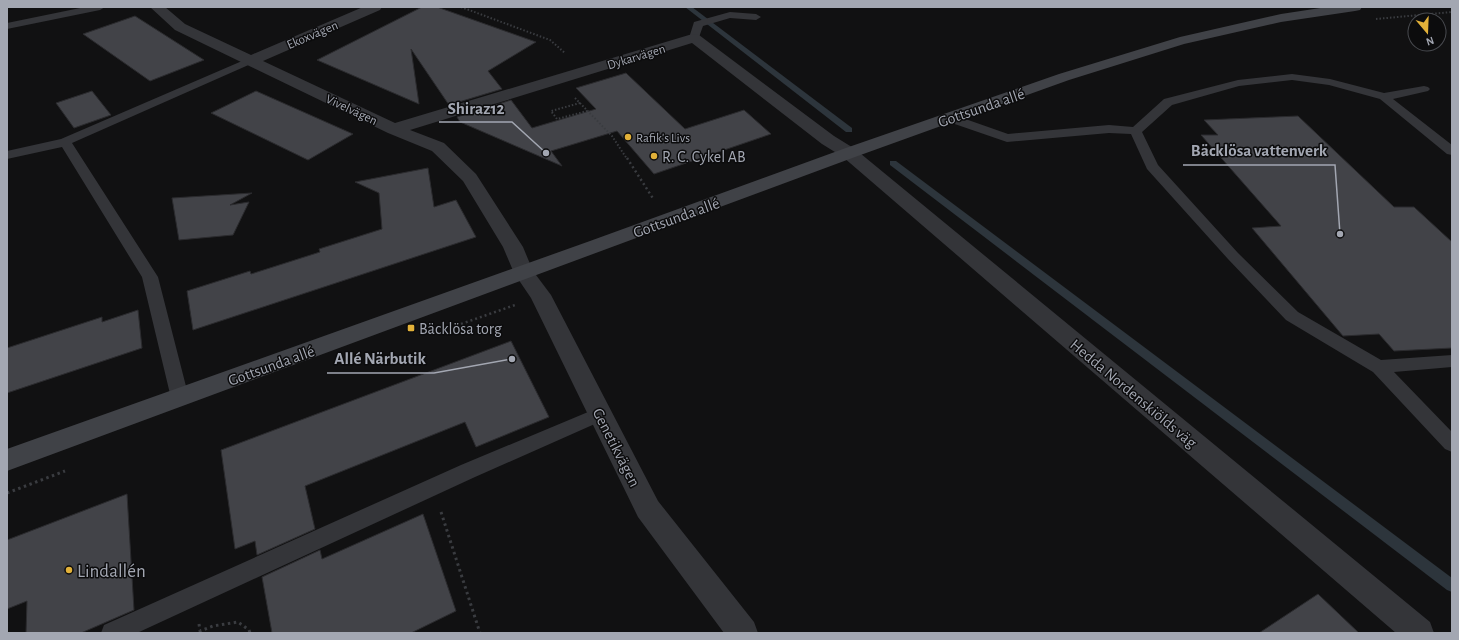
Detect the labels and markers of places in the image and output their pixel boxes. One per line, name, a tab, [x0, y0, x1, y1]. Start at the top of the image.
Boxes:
callout: Shiraz12	[439, 93, 512, 122]
marker: Rafik's Livs	[623, 132, 633, 142]
place label: Rafik's Livs	[636, 132, 690, 145]
callout: Bäcklösa vattenverk	[1183, 136, 1335, 165]
place label: R. C. Cykel AB	[662, 149, 746, 166]
marker: R. C. Cykel AB	[649, 151, 659, 161]
place label: Bäcklösa torg	[419, 321, 502, 337]
marker: Bäcklösa torg	[406, 323, 416, 333]
callout: Allé Närbutik	[327, 344, 434, 373]
place label: Lindallén	[77, 562, 146, 581]
marker: Lindallén	[64, 565, 74, 575]

